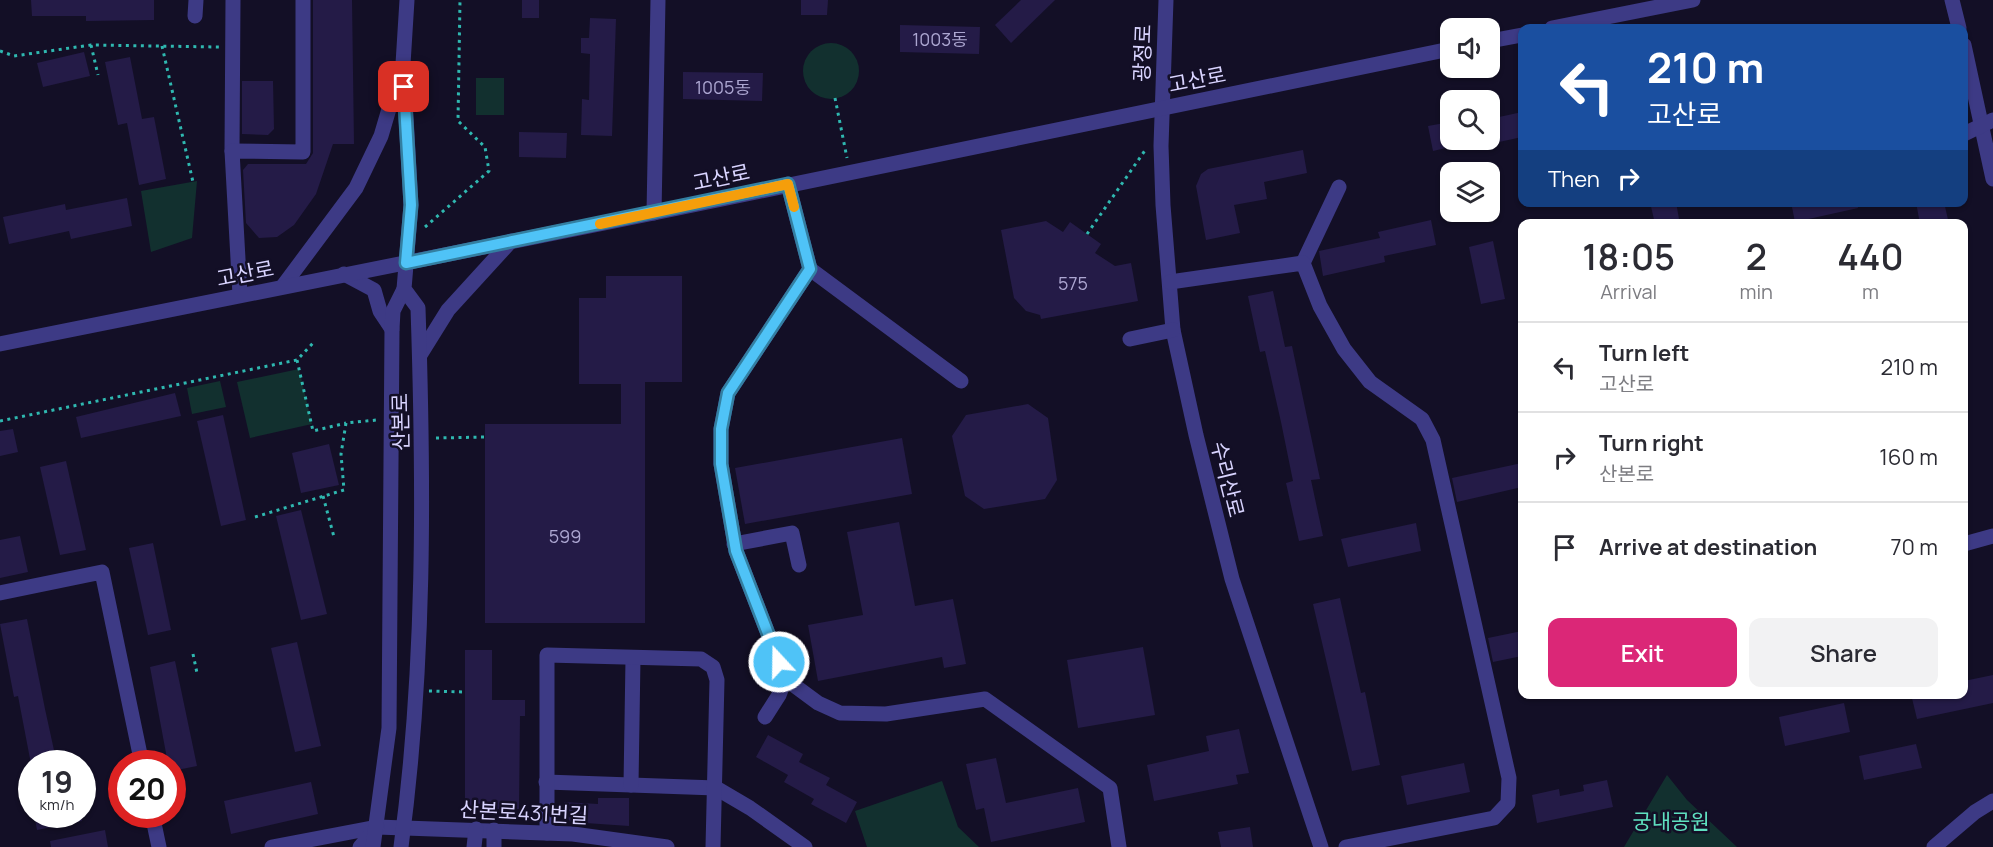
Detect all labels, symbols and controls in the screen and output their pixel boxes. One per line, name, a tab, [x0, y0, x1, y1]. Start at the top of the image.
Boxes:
map controls	[1440, 18, 1500, 222]
button: sound	[1440, 18, 1500, 78]
street label: 광정로	[1127, 24, 1157, 82]
house number: 1003동	[912, 27, 968, 51]
text: 210 m	[1647, 38, 1764, 96]
icon: left	[1548, 48, 1626, 126]
street label: 고산로	[1166, 60, 1228, 98]
pin	[378, 61, 429, 112]
icon: arrive	[387, 70, 420, 103]
house number: 1005동	[695, 75, 751, 99]
button: search	[1440, 90, 1500, 150]
text: 고산로	[1647, 95, 1722, 132]
street label: 고산로	[690, 157, 752, 197]
button: layers	[1440, 162, 1500, 222]
icon: right	[1612, 162, 1645, 195]
text: Then	[1548, 164, 1600, 194]
text: 18:05	[1582, 232, 1675, 281]
text: 2	[1746, 232, 1767, 281]
text: 440	[1837, 232, 1904, 281]
street label: 고산로	[214, 254, 276, 292]
house number: 575	[1058, 271, 1088, 295]
text: Arrival	[1600, 278, 1657, 305]
text: min	[1739, 278, 1773, 305]
text: m	[1862, 278, 1879, 305]
text: Turn left	[1599, 338, 1689, 368]
icon: left	[1548, 351, 1581, 384]
text: 210 m	[1880, 352, 1938, 382]
text: 고산로	[1599, 370, 1654, 397]
street label: 산본로	[385, 393, 415, 451]
text: Turn right	[1599, 428, 1704, 458]
street label: 수리산로	[1205, 438, 1251, 520]
icon: right	[1548, 441, 1581, 474]
text: 160 m	[1879, 442, 1938, 472]
text: 산본로	[1599, 460, 1654, 487]
house number: 599	[549, 524, 581, 548]
icon: arrive	[1548, 531, 1581, 564]
text: Arrive at destination	[1599, 532, 1817, 562]
text: 70 m	[1890, 532, 1938, 562]
button: Exit	[1548, 618, 1737, 687]
button: Share	[1749, 618, 1938, 687]
position arrow	[747, 630, 811, 694]
speed limit sign: 20	[108, 750, 186, 828]
text: 19	[41, 761, 73, 802]
text: km/h	[40, 794, 74, 815]
street label: 산본로431번길	[459, 795, 589, 829]
park label: 궁내공원	[1632, 807, 1710, 835]

